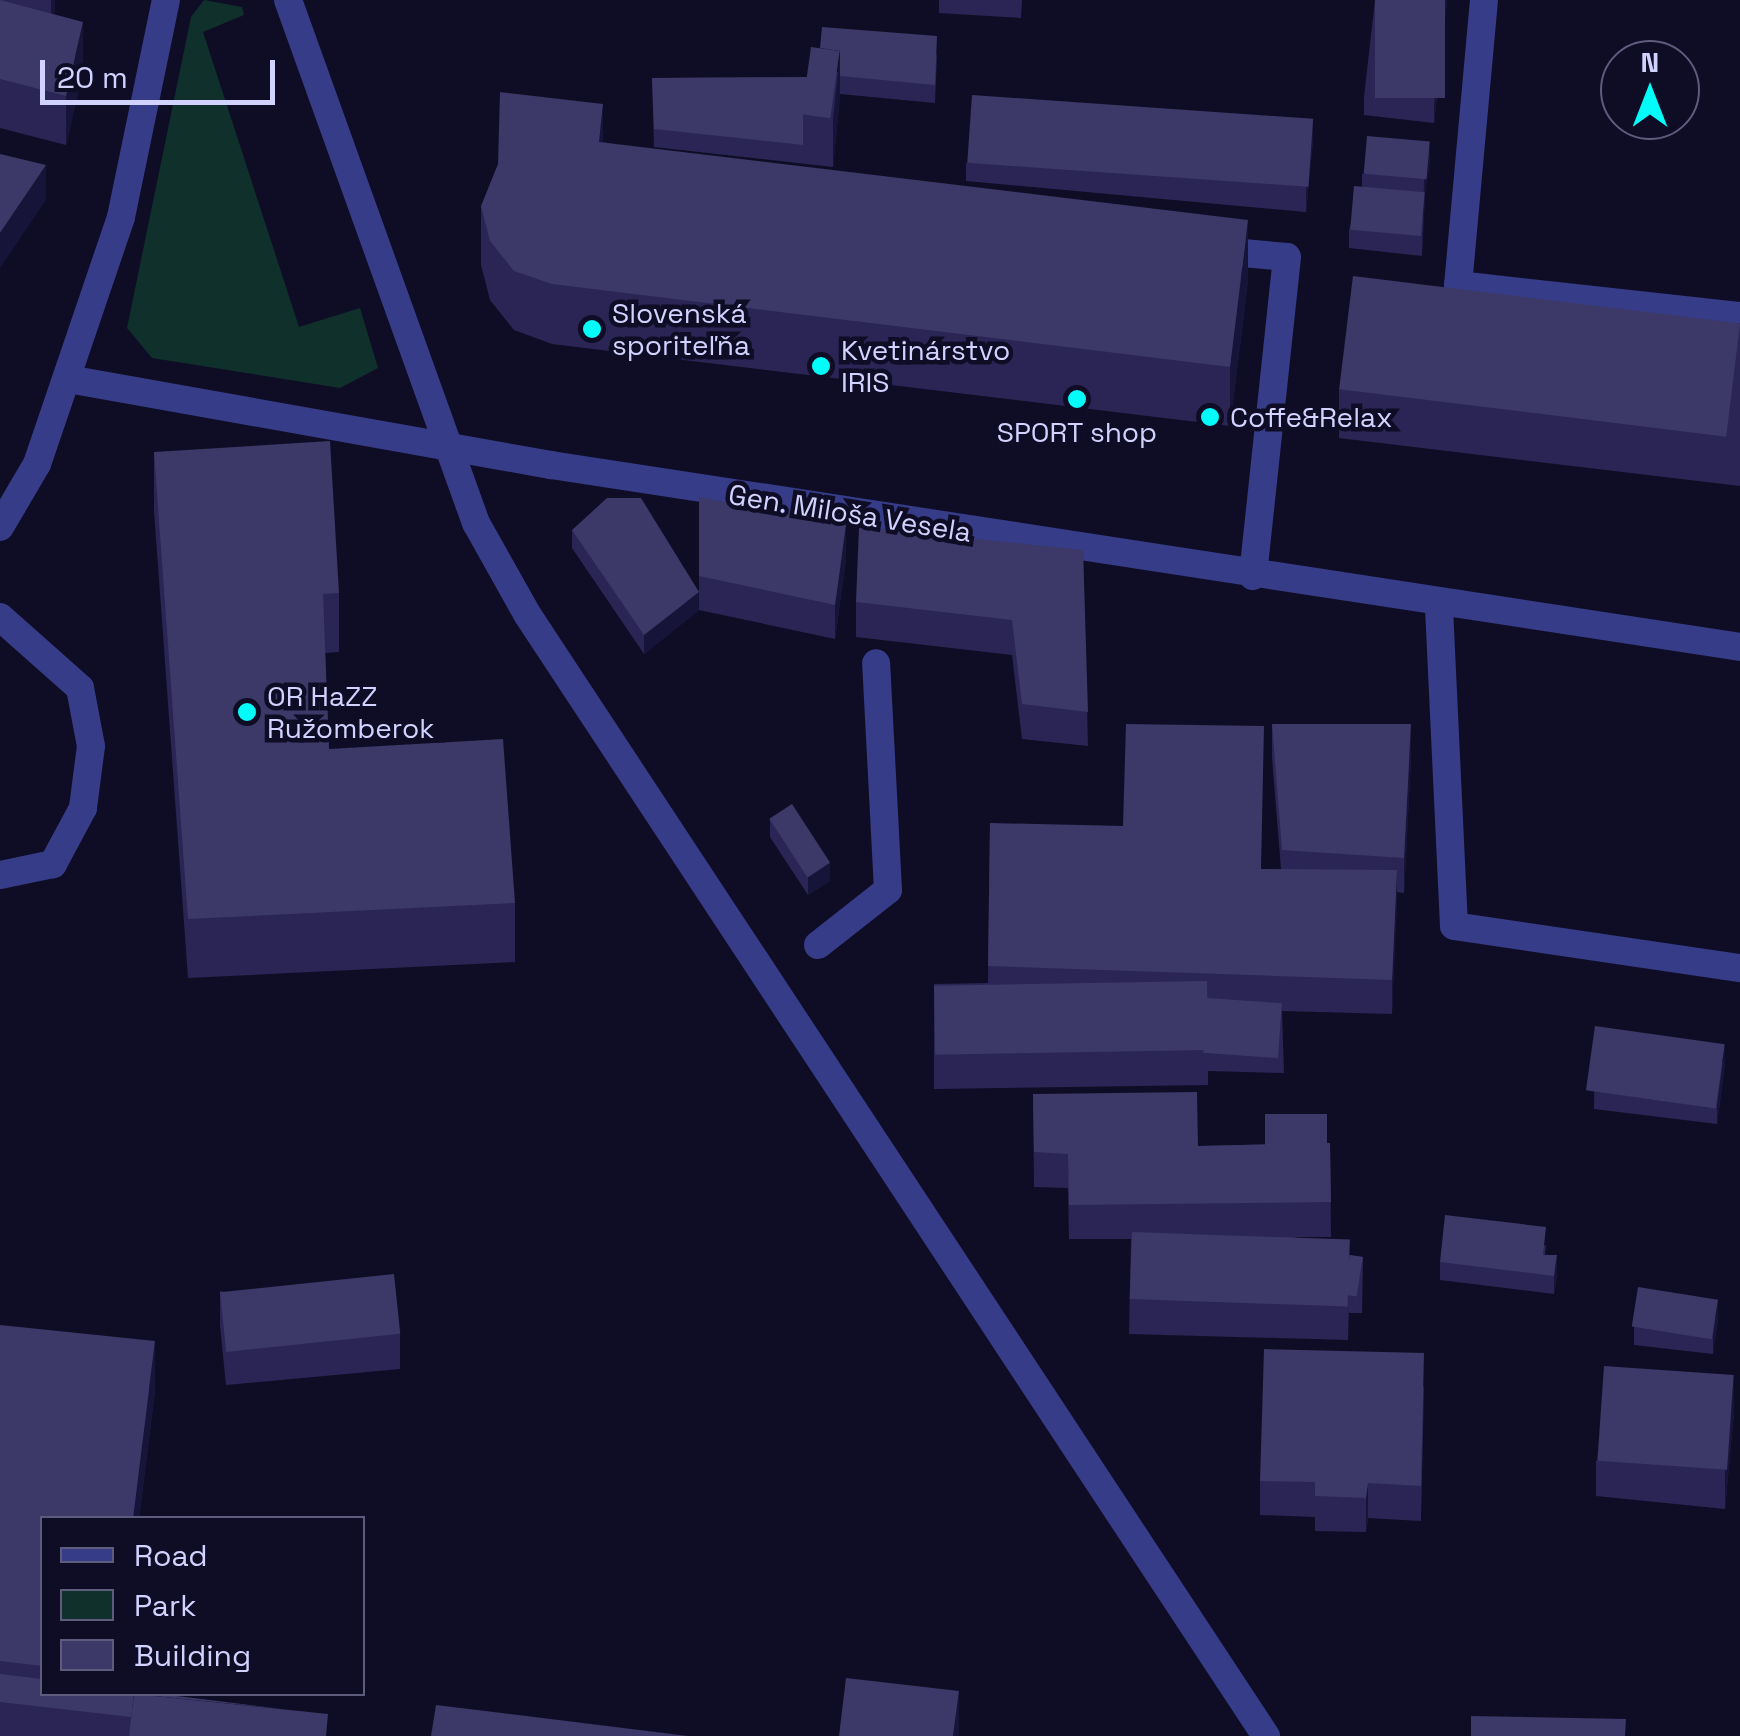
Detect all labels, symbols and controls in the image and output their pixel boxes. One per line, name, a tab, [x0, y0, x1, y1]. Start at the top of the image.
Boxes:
scale bar	[45, 40, 280, 102]
north arrow	[1600, 40, 1700, 140]
text: N	[1641, 44, 1659, 80]
text: 20 m	[57, 58, 128, 97]
place label: Slovenská sporiteľňa	[612, 296, 750, 362]
marker: Slovenská sporiteľňa	[581, 318, 603, 340]
place label: Kvetinárstvo IRIS	[841, 333, 1010, 399]
marker: Kvetinárstvo IRIS	[810, 355, 832, 377]
marker: SPORT shop	[1066, 388, 1088, 410]
place label: Coffe&Relax	[1230, 400, 1393, 434]
marker: Coffe&Relax	[1199, 406, 1221, 428]
place label: SPORT shop	[996, 415, 1158, 449]
street label: Gen. Miloša Vesela	[725, 477, 975, 549]
place label: OR HaZZ Ružomberok	[267, 679, 434, 745]
marker: OR HaZZ Ružomberok	[236, 701, 258, 723]
legend	[40, 1516, 365, 1696]
text: Road	[134, 1536, 208, 1575]
text: Park	[134, 1586, 196, 1625]
text: Building	[134, 1636, 251, 1675]

